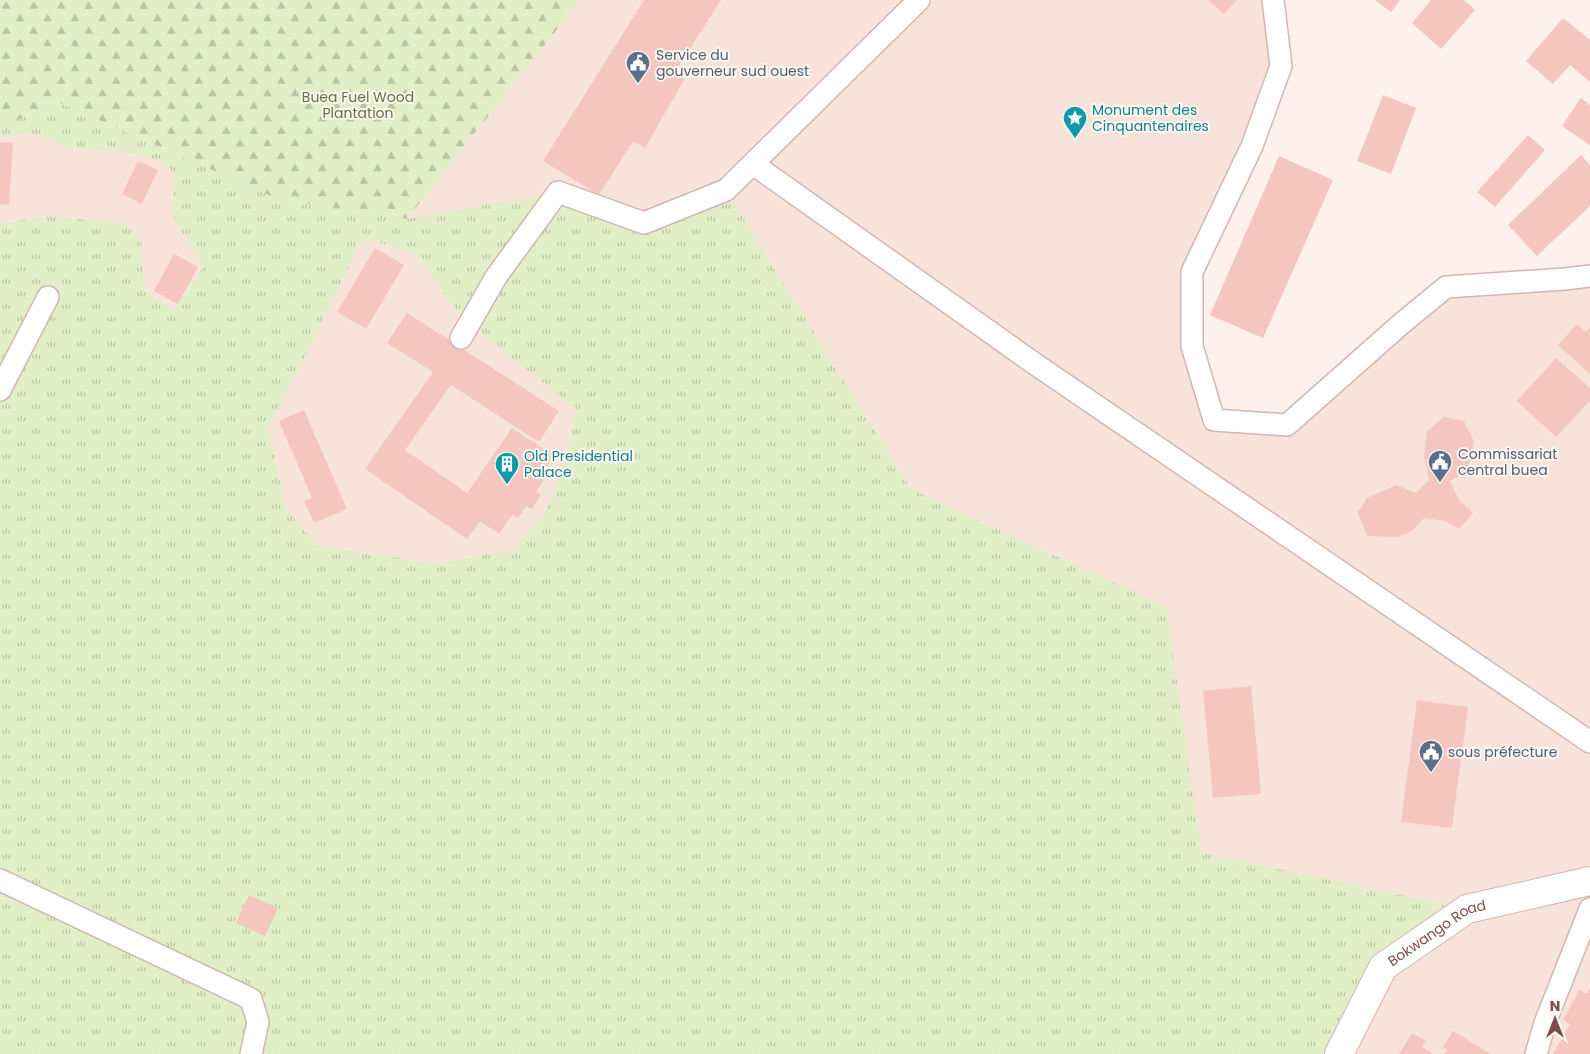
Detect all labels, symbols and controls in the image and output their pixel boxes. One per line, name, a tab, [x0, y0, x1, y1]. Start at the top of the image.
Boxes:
place label: Service du gouverneur sud ouest	[656, 45, 809, 81]
public building icon: Service du gouverneur sud ouest	[625, 50, 651, 84]
park label: Buea Fuel Wood Plantation	[302, 87, 414, 123]
place label: Monument des Cinquantenaires	[1092, 100, 1209, 136]
place icon: Monument des Cinquantenaires	[1062, 105, 1088, 139]
place label: Commissariat central buea	[1458, 444, 1557, 480]
place label: Old Presidential Palace	[524, 446, 633, 482]
public building icon: Commissariat central buea	[1427, 449, 1453, 483]
building icon: Old Presidential Palace	[494, 451, 520, 485]
public building icon: sous préfecture	[1418, 739, 1444, 773]
place label: sous préfecture	[1448, 742, 1558, 762]
street label: Bokwango Road	[1384, 895, 1488, 971]
north arrow	[1530, 994, 1580, 1044]
text: N	[1550, 996, 1560, 1016]

